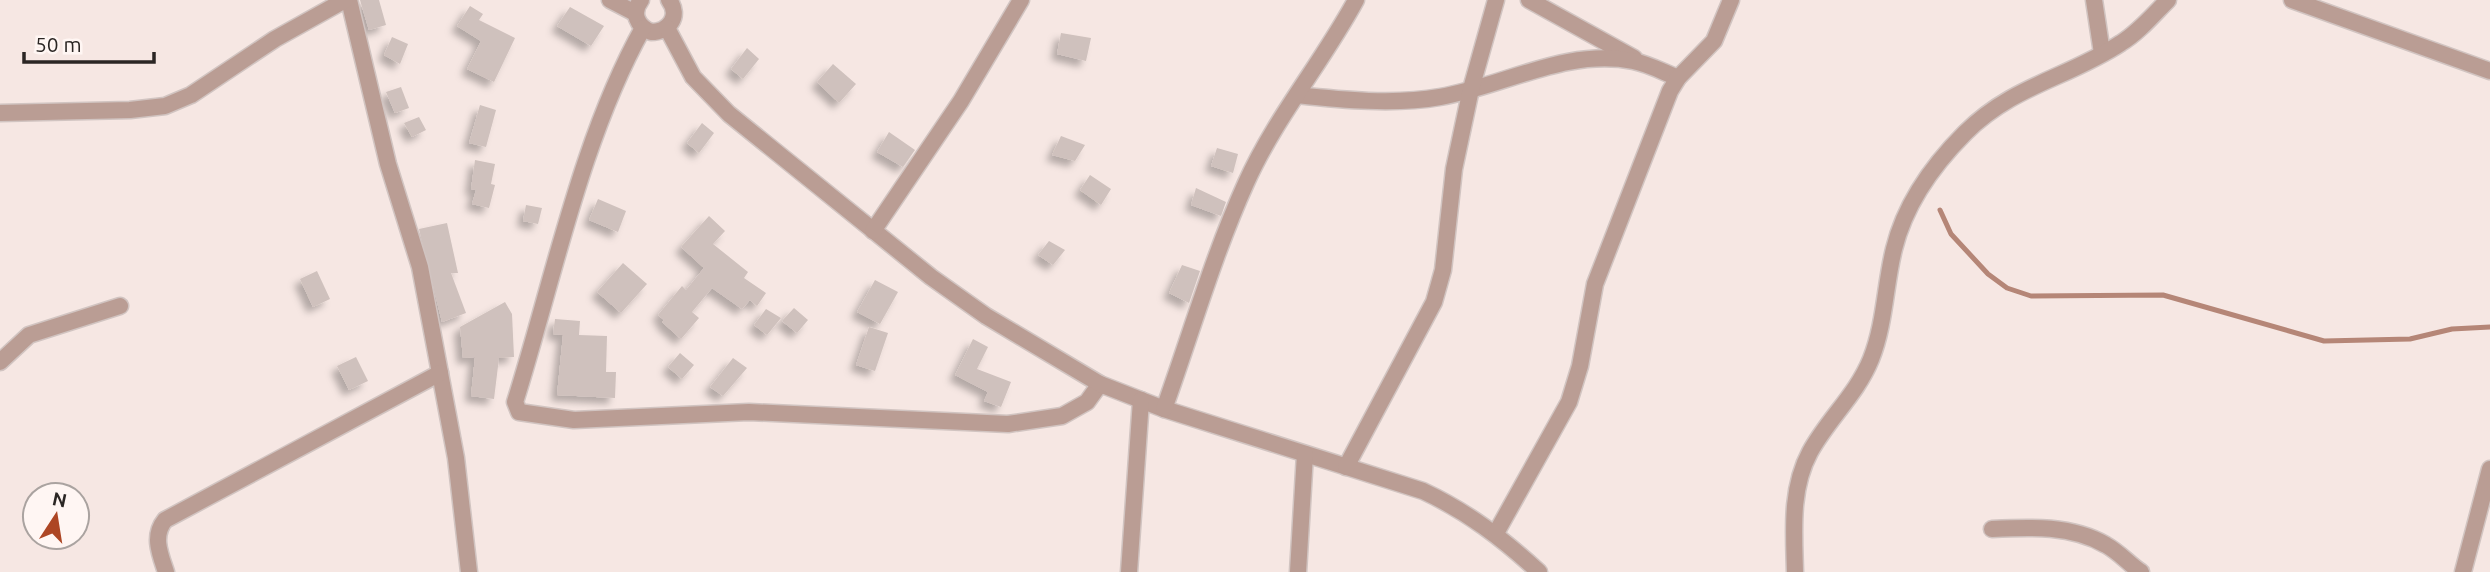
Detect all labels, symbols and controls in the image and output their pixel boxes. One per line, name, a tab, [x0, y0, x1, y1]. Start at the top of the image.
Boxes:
scale bar	[24, 21, 154, 65]
text: 50 m	[35, 32, 82, 56]
north arrow	[21, 481, 91, 551]
text: N	[50, 487, 69, 512]

